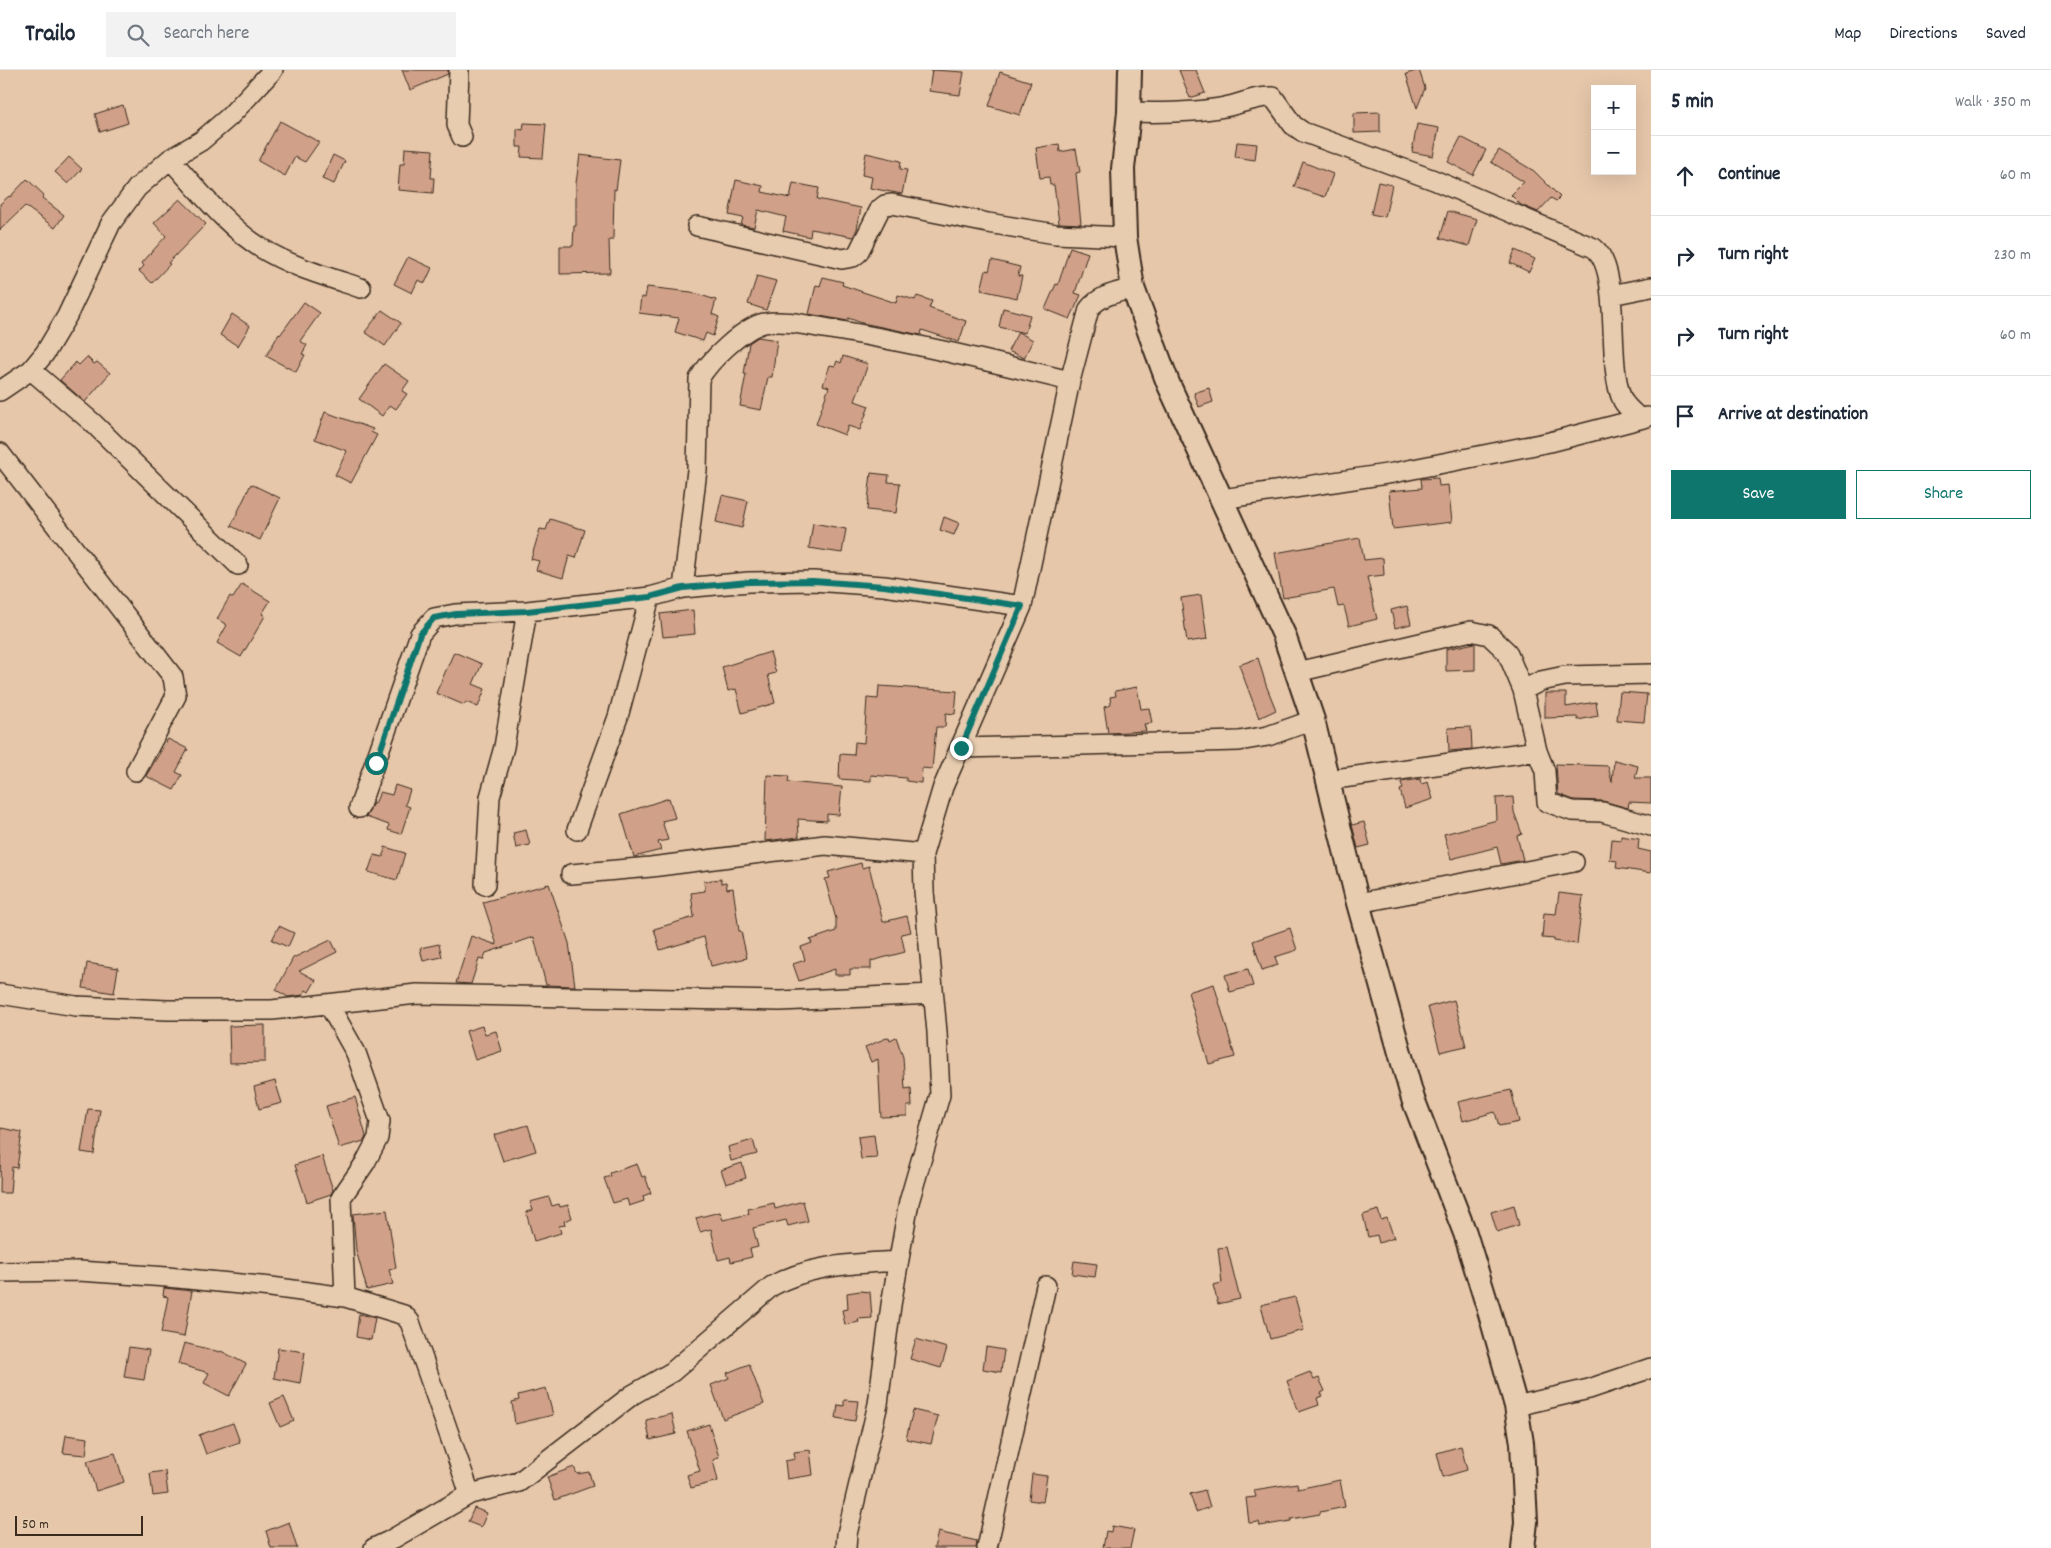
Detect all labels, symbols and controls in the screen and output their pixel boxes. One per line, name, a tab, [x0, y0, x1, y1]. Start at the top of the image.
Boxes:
search box	[106, 12, 456, 57]
text: Trailo	[25, 18, 76, 52]
icon: search	[124, 21, 152, 49]
text: Search here	[164, 21, 249, 48]
text: Map	[1834, 22, 1861, 47]
text: Directions	[1889, 22, 1958, 47]
text: Saved	[1986, 22, 2026, 47]
map controls	[1591, 85, 1636, 175]
button: +	[1591, 85, 1636, 130]
text: 5 min	[1671, 88, 1714, 118]
text: Walk · 350 m	[1955, 91, 2031, 114]
button: −	[1591, 130, 1636, 175]
icon: ahead	[1671, 162, 1699, 190]
text: Continue	[1718, 162, 1780, 189]
text: 60 m	[2000, 164, 2031, 187]
icon: right	[1671, 242, 1699, 270]
text: Turn right	[1718, 242, 1789, 269]
text: 230 m	[1994, 244, 2031, 267]
icon: right	[1671, 322, 1699, 350]
text: Turn right	[1718, 322, 1789, 349]
text: 60 m	[2000, 324, 2031, 347]
icon: arrive	[1671, 402, 1699, 430]
text: Arrive at destination	[1718, 402, 1868, 429]
button: Save	[1671, 470, 1846, 519]
button: Share	[1856, 470, 2031, 519]
route end	[950, 737, 973, 760]
route start	[365, 752, 388, 775]
scale bar	[15, 1513, 142, 1536]
text: 50 m	[22, 1515, 49, 1535]

